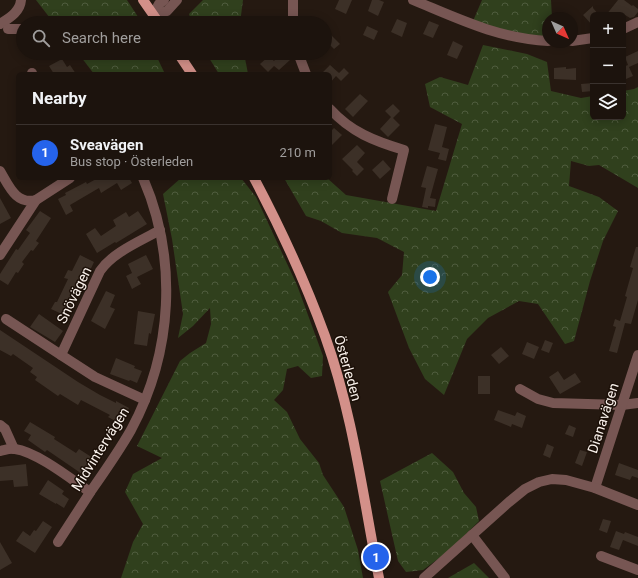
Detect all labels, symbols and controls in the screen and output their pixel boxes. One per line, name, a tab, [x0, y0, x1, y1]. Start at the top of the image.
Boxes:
north arrow	[542, 12, 578, 48]
map controls	[590, 12, 626, 120]
button: +	[590, 12, 626, 48]
search box	[16, 16, 332, 60]
icon: search	[30, 27, 52, 49]
text: Search here	[62, 29, 141, 47]
button: −	[590, 48, 626, 84]
button: layers	[590, 84, 626, 120]
text: Nearby	[32, 88, 87, 108]
text: Sveavägen	[70, 136, 143, 154]
text: 1	[41, 145, 49, 160]
text: 210 m	[279, 145, 316, 160]
text: Bus stop · Österleden	[70, 154, 193, 169]
street label: Snövägen	[53, 264, 95, 326]
your location	[420, 267, 440, 287]
street label: Österleden	[331, 333, 365, 403]
street label: Dianavägen	[584, 381, 622, 455]
street label: Midvintervägen	[68, 404, 132, 494]
pin: 1	[363, 542, 389, 572]

